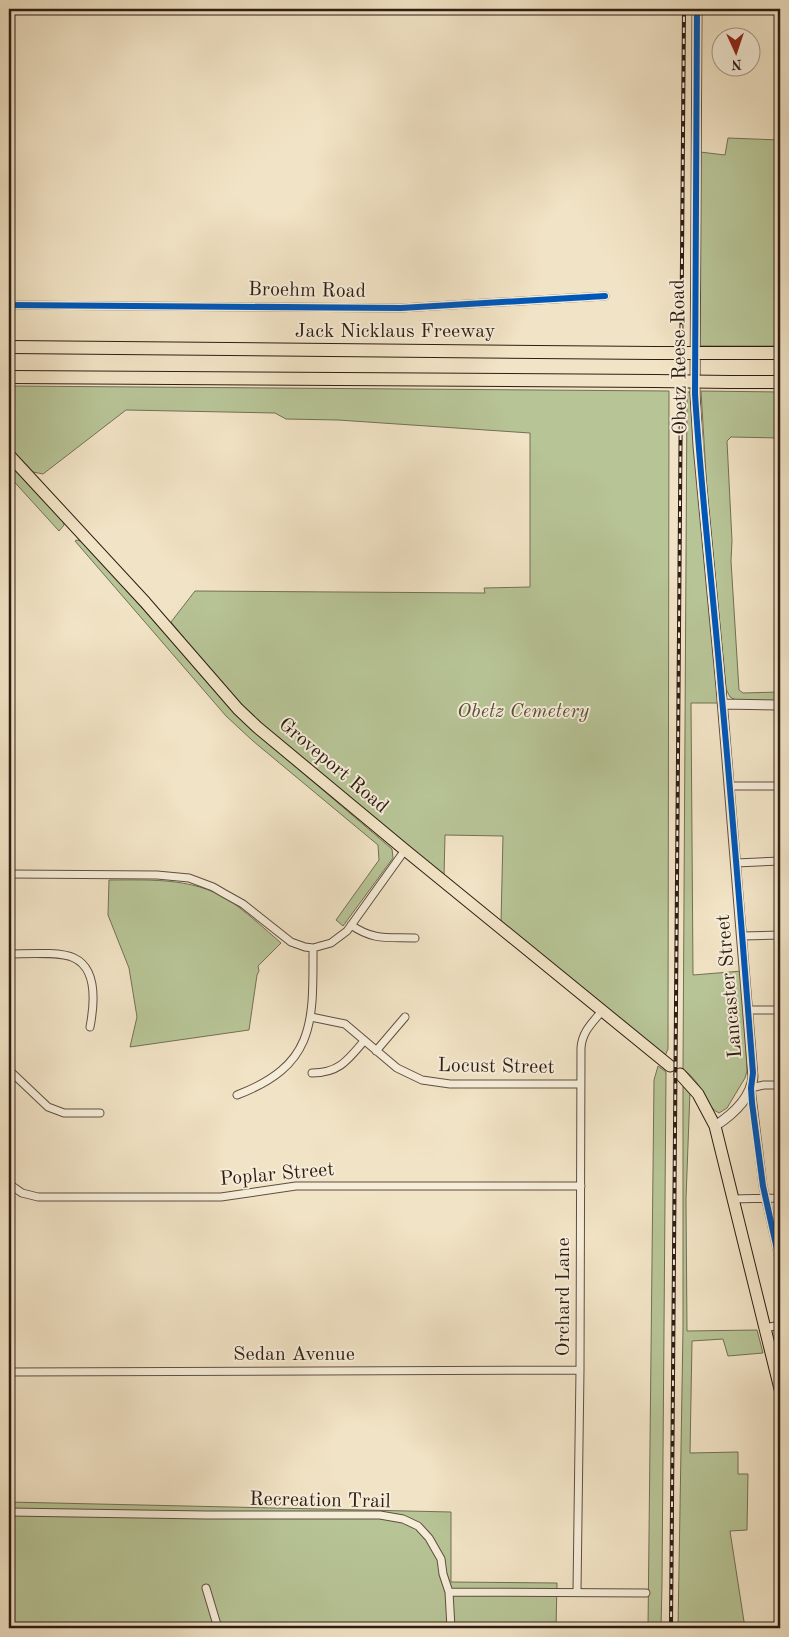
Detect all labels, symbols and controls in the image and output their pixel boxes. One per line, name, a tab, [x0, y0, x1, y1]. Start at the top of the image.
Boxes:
north arrow	[712, 28, 762, 78]
text: N	[731, 57, 742, 71]
street label: Obetz Reese Road	[669, 279, 691, 435]
street label: Broehm Road	[248, 280, 366, 302]
street label: Jack Nicklaus Freeway	[295, 322, 496, 342]
park label: Obetz Cemetery	[457, 702, 590, 722]
street label: Groveport Road	[274, 715, 392, 817]
street label: Lancaster Street	[714, 913, 746, 1059]
street label: Locust Street	[437, 1056, 555, 1078]
street label: Poplar Street	[219, 1160, 335, 1190]
street label: Orchard Lane	[554, 1237, 574, 1357]
street label: Sedan Avenue	[233, 1345, 355, 1365]
street label: Recreation Trail	[249, 1490, 391, 1512]

